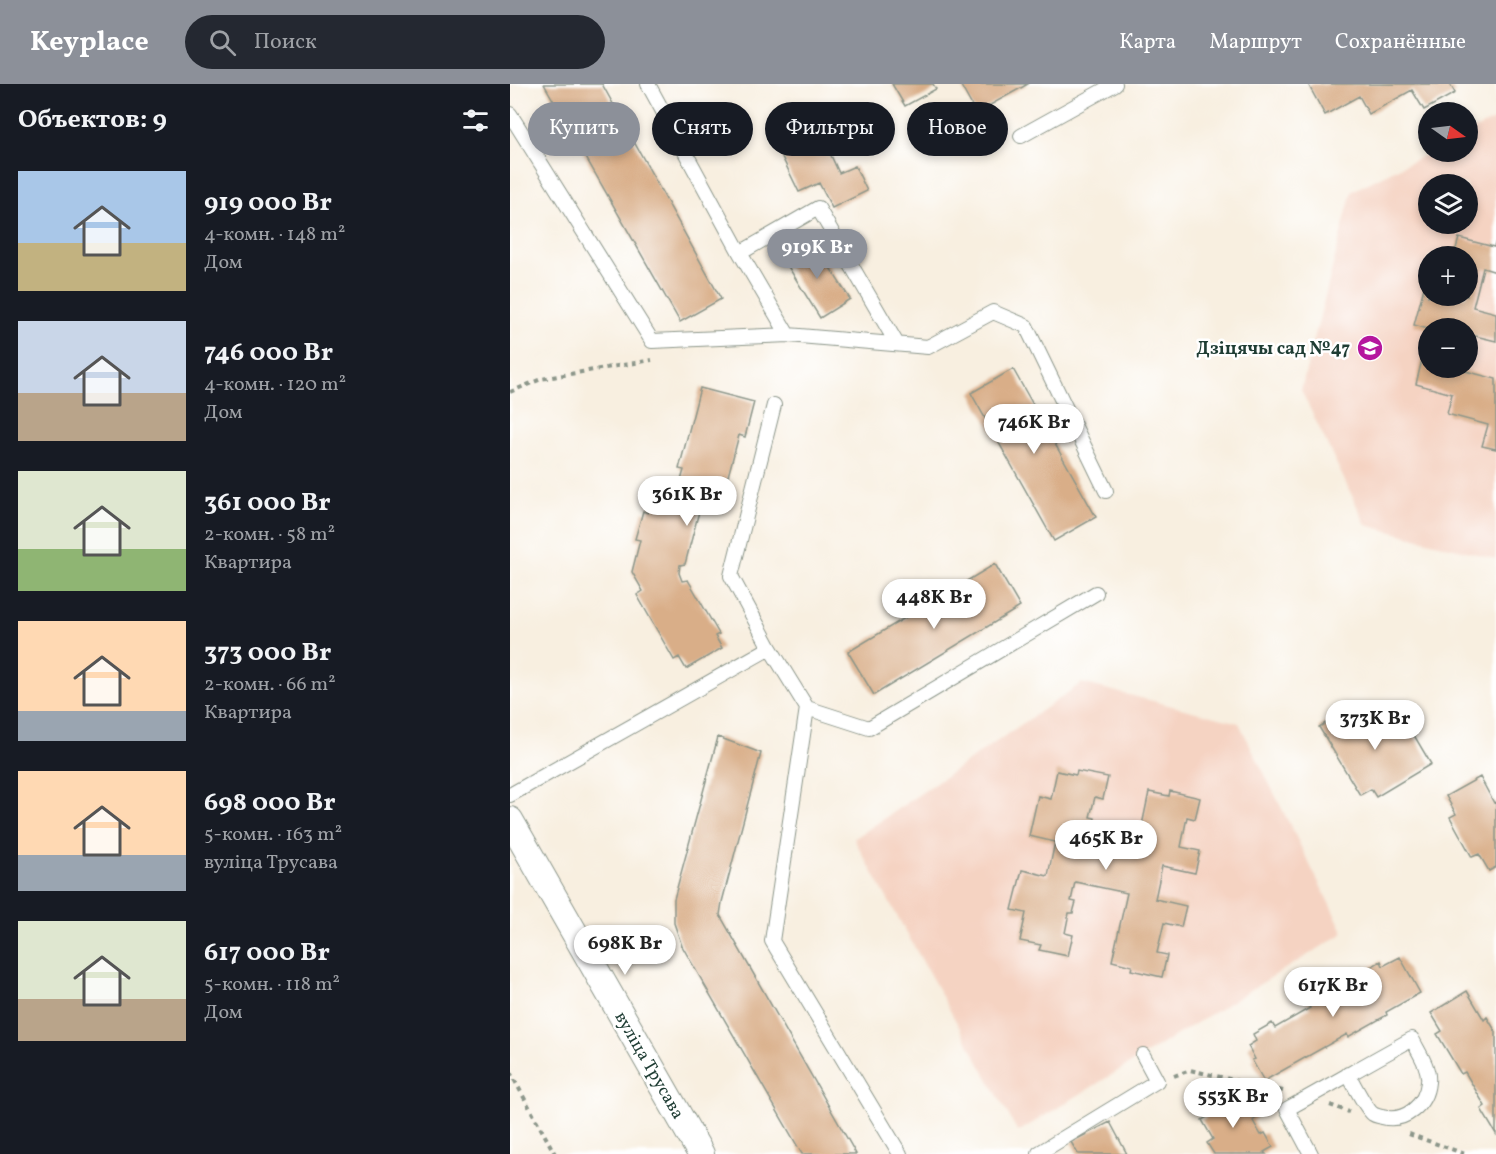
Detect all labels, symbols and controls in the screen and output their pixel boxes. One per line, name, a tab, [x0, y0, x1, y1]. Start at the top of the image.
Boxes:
search box	[185, 15, 605, 69]
text: Keyplace	[30, 23, 149, 62]
icon: search	[206, 26, 239, 59]
text: Поиск	[254, 27, 317, 58]
text: Карта	[1119, 28, 1176, 57]
text: Маршрут	[1209, 28, 1302, 57]
text: Сохранённые	[1335, 28, 1466, 57]
text: Объектов: 9	[18, 102, 167, 138]
chip: Купить	[528, 102, 640, 156]
chip: Снять	[652, 102, 753, 156]
chip: Фильтры	[765, 102, 895, 156]
chip: Новое	[907, 102, 1008, 156]
north arrow	[1418, 102, 1478, 162]
map controls	[1418, 102, 1478, 378]
icon: filters	[459, 104, 492, 137]
button: layers	[1418, 174, 1478, 234]
text: 919 000 Br	[204, 185, 332, 221]
icon: home	[66, 195, 138, 267]
text: 4-комн. · 148 m²	[204, 221, 345, 249]
pin: 919K Br	[762, 229, 872, 280]
text: 919K Br	[781, 234, 853, 262]
button: +	[1418, 246, 1478, 306]
text: Дом	[204, 249, 243, 277]
button: −	[1418, 318, 1478, 378]
school or university icon: Дзіцячы сад №47	[1355, 333, 1385, 363]
text: 746 000 Br	[204, 335, 333, 371]
place label: Дзіцячы сад №47	[1196, 337, 1350, 362]
icon: home	[66, 345, 138, 417]
text: 4-комн. · 120 m²	[204, 371, 346, 399]
text: Дом	[204, 399, 243, 427]
pin: 746K Br	[979, 404, 1089, 455]
text: 746K Br	[998, 409, 1070, 437]
pin: 361K Br	[632, 476, 742, 527]
text: 361K Br	[652, 481, 722, 509]
text: 361 000 Br	[204, 485, 331, 521]
icon: home	[66, 495, 138, 567]
text: 2-комн. · 58 m²	[204, 521, 335, 549]
text: Квартира	[204, 549, 292, 577]
pin: 448K Br	[879, 579, 989, 630]
text: 448K Br	[896, 584, 972, 612]
text: 373 000 Br	[204, 635, 331, 671]
icon: home	[66, 645, 138, 717]
text: 2-комн. · 66 m²	[204, 671, 336, 699]
text: Квартира	[204, 699, 292, 727]
pin: 373K Br	[1320, 700, 1430, 751]
text: 373K Br	[1339, 705, 1411, 733]
text: 698 000 Br	[204, 785, 336, 821]
icon: home	[66, 795, 138, 867]
pin: 465K Br	[1051, 820, 1161, 871]
text: 5-комн. · 163 m²	[204, 821, 342, 849]
text: 465K Br	[1069, 825, 1143, 853]
text: вуліца Трусава	[204, 849, 338, 877]
pin: 698K Br	[570, 925, 680, 976]
text: 698K Br	[588, 930, 662, 958]
text: 617 000 Br	[204, 935, 330, 971]
icon: home	[66, 945, 138, 1017]
pin: 617K Br	[1278, 967, 1388, 1018]
text: 5-комн. · 118 m²	[204, 971, 340, 999]
text: 617K Br	[1298, 972, 1368, 1000]
text: Дом	[204, 999, 243, 1027]
street label: вуліца Трусава	[608, 1007, 690, 1124]
pin: 553K Br	[1178, 1078, 1288, 1129]
text: 553K Br	[1198, 1083, 1268, 1111]

